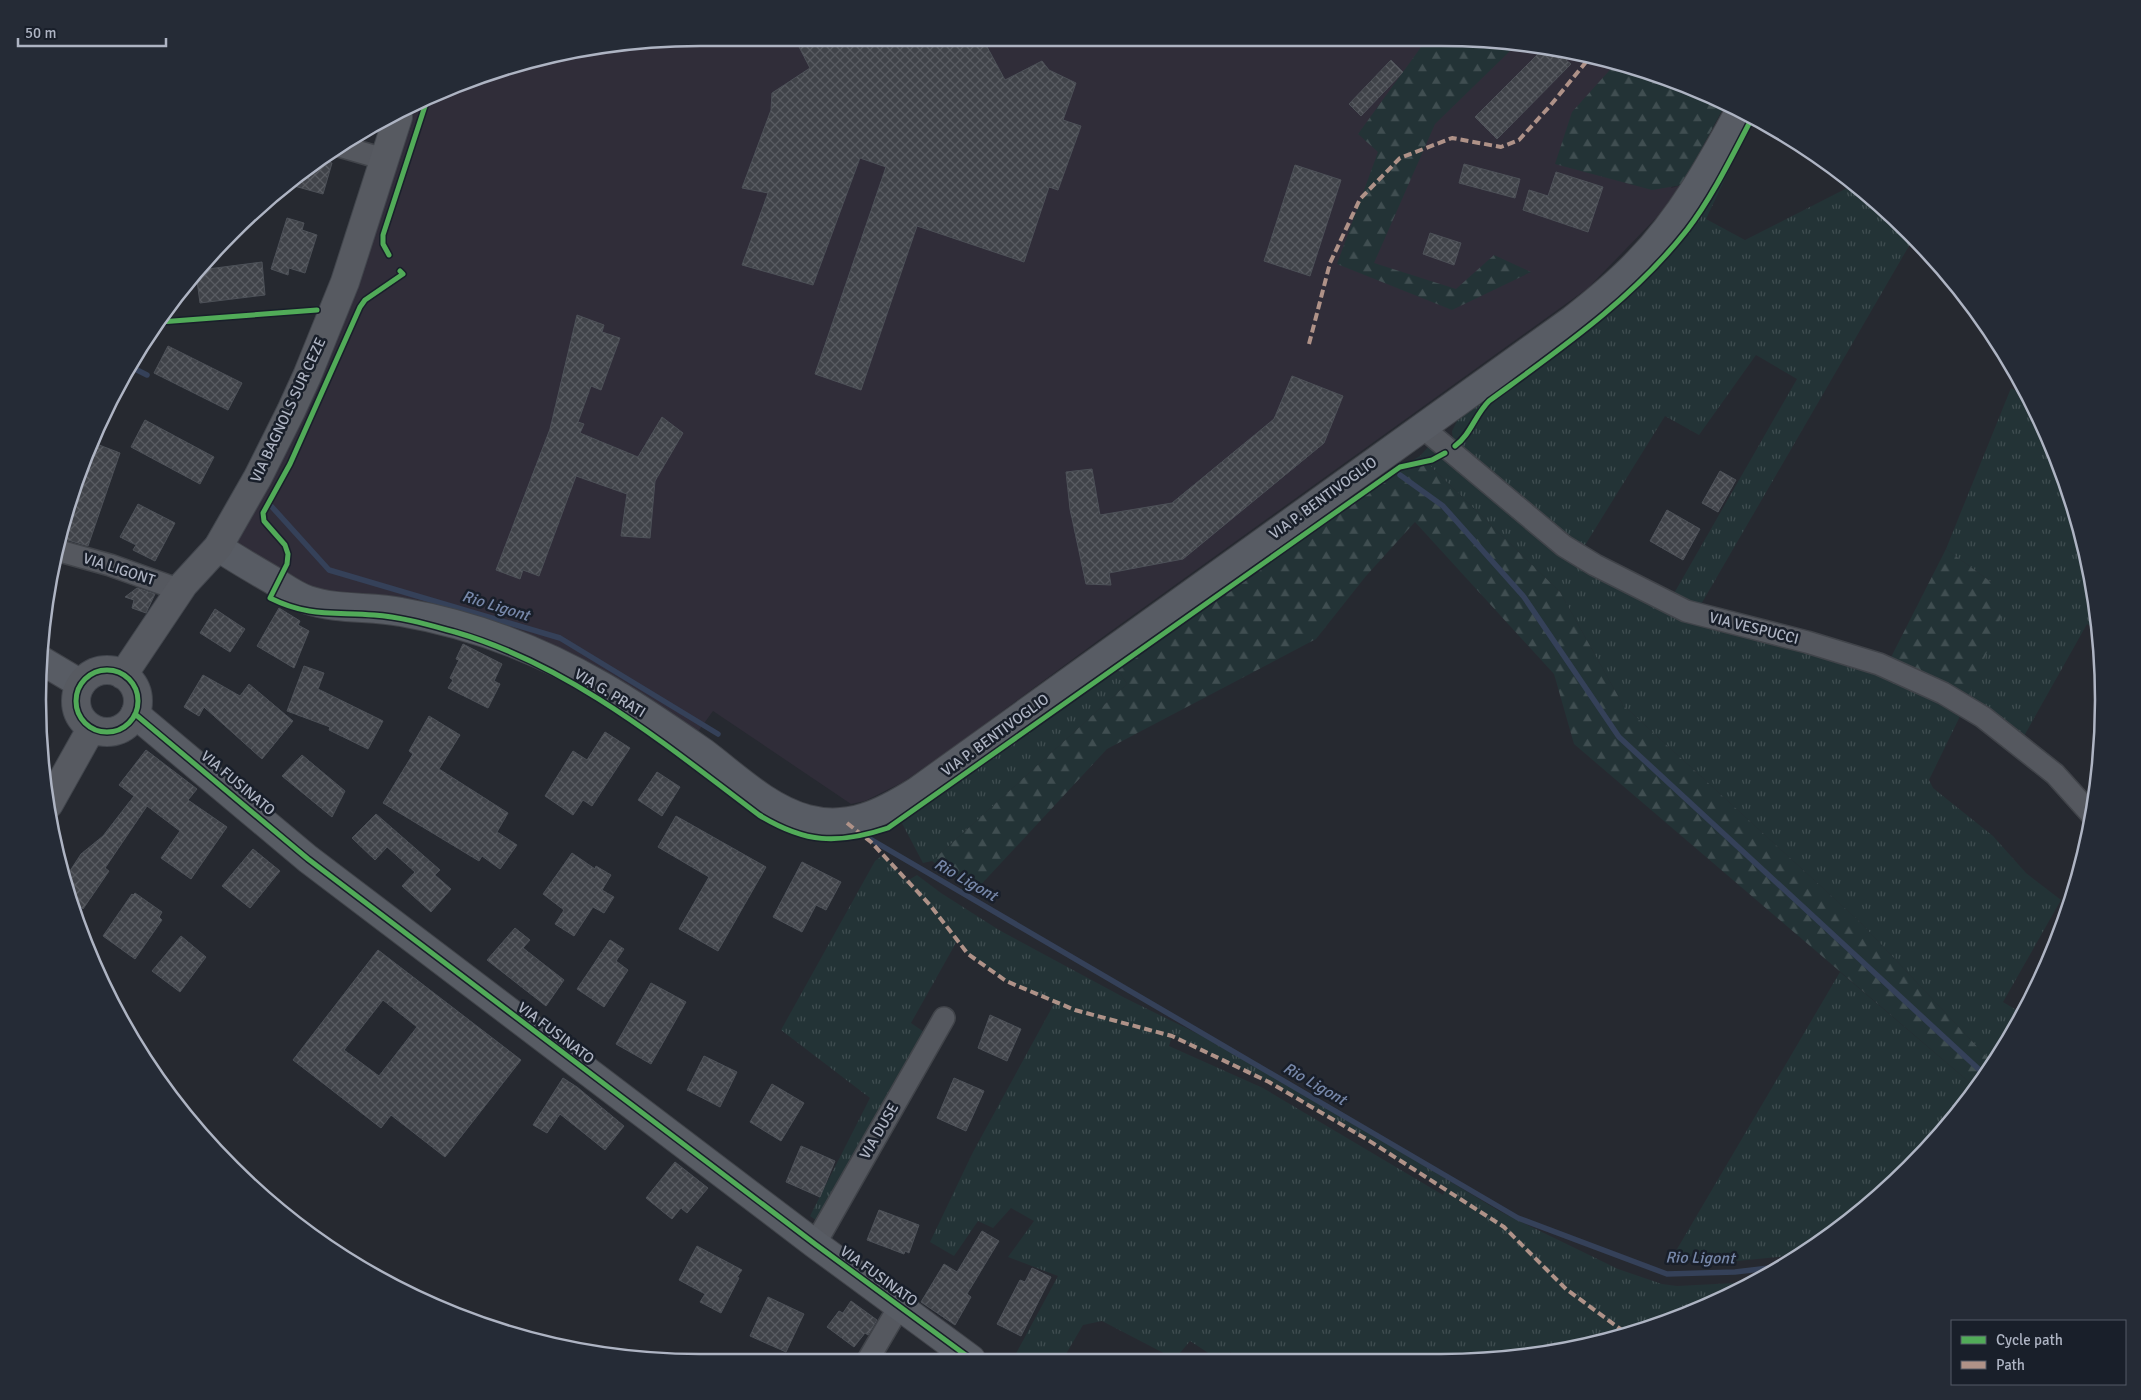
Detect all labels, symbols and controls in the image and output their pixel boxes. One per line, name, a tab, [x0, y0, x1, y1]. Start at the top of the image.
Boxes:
scale bar	[18, 15, 165, 47]
text: 50 m	[25, 24, 56, 42]
street label: VIA BAGNOLS SUR CEZE	[247, 335, 329, 485]
street label: VIA P. BENTIVOGLIO	[1266, 453, 1380, 543]
street label: VIA LIGONT	[81, 549, 158, 589]
water label: Rio Ligont	[460, 586, 534, 626]
street label: VIA VESPUCCI	[1707, 608, 1801, 648]
street label: VIA G. PRATI	[571, 665, 649, 721]
street label: VIA P. BENTIVOGLIO	[938, 690, 1052, 780]
street label: VIA FUSINATO	[197, 747, 279, 819]
water label: Rio Ligont	[931, 854, 1003, 907]
street label: VIA FUSINATO	[514, 998, 598, 1068]
water label: Rio Ligont	[1280, 1058, 1352, 1111]
street label: VIA DUSE	[856, 1100, 902, 1162]
street label: VIA FUSINATO	[837, 1242, 921, 1310]
water label: Rio Ligont	[1665, 1247, 1737, 1269]
legend	[1951, 1320, 2126, 1385]
text: Cycle path	[1996, 1331, 2063, 1349]
text: Path	[1996, 1356, 2025, 1374]

